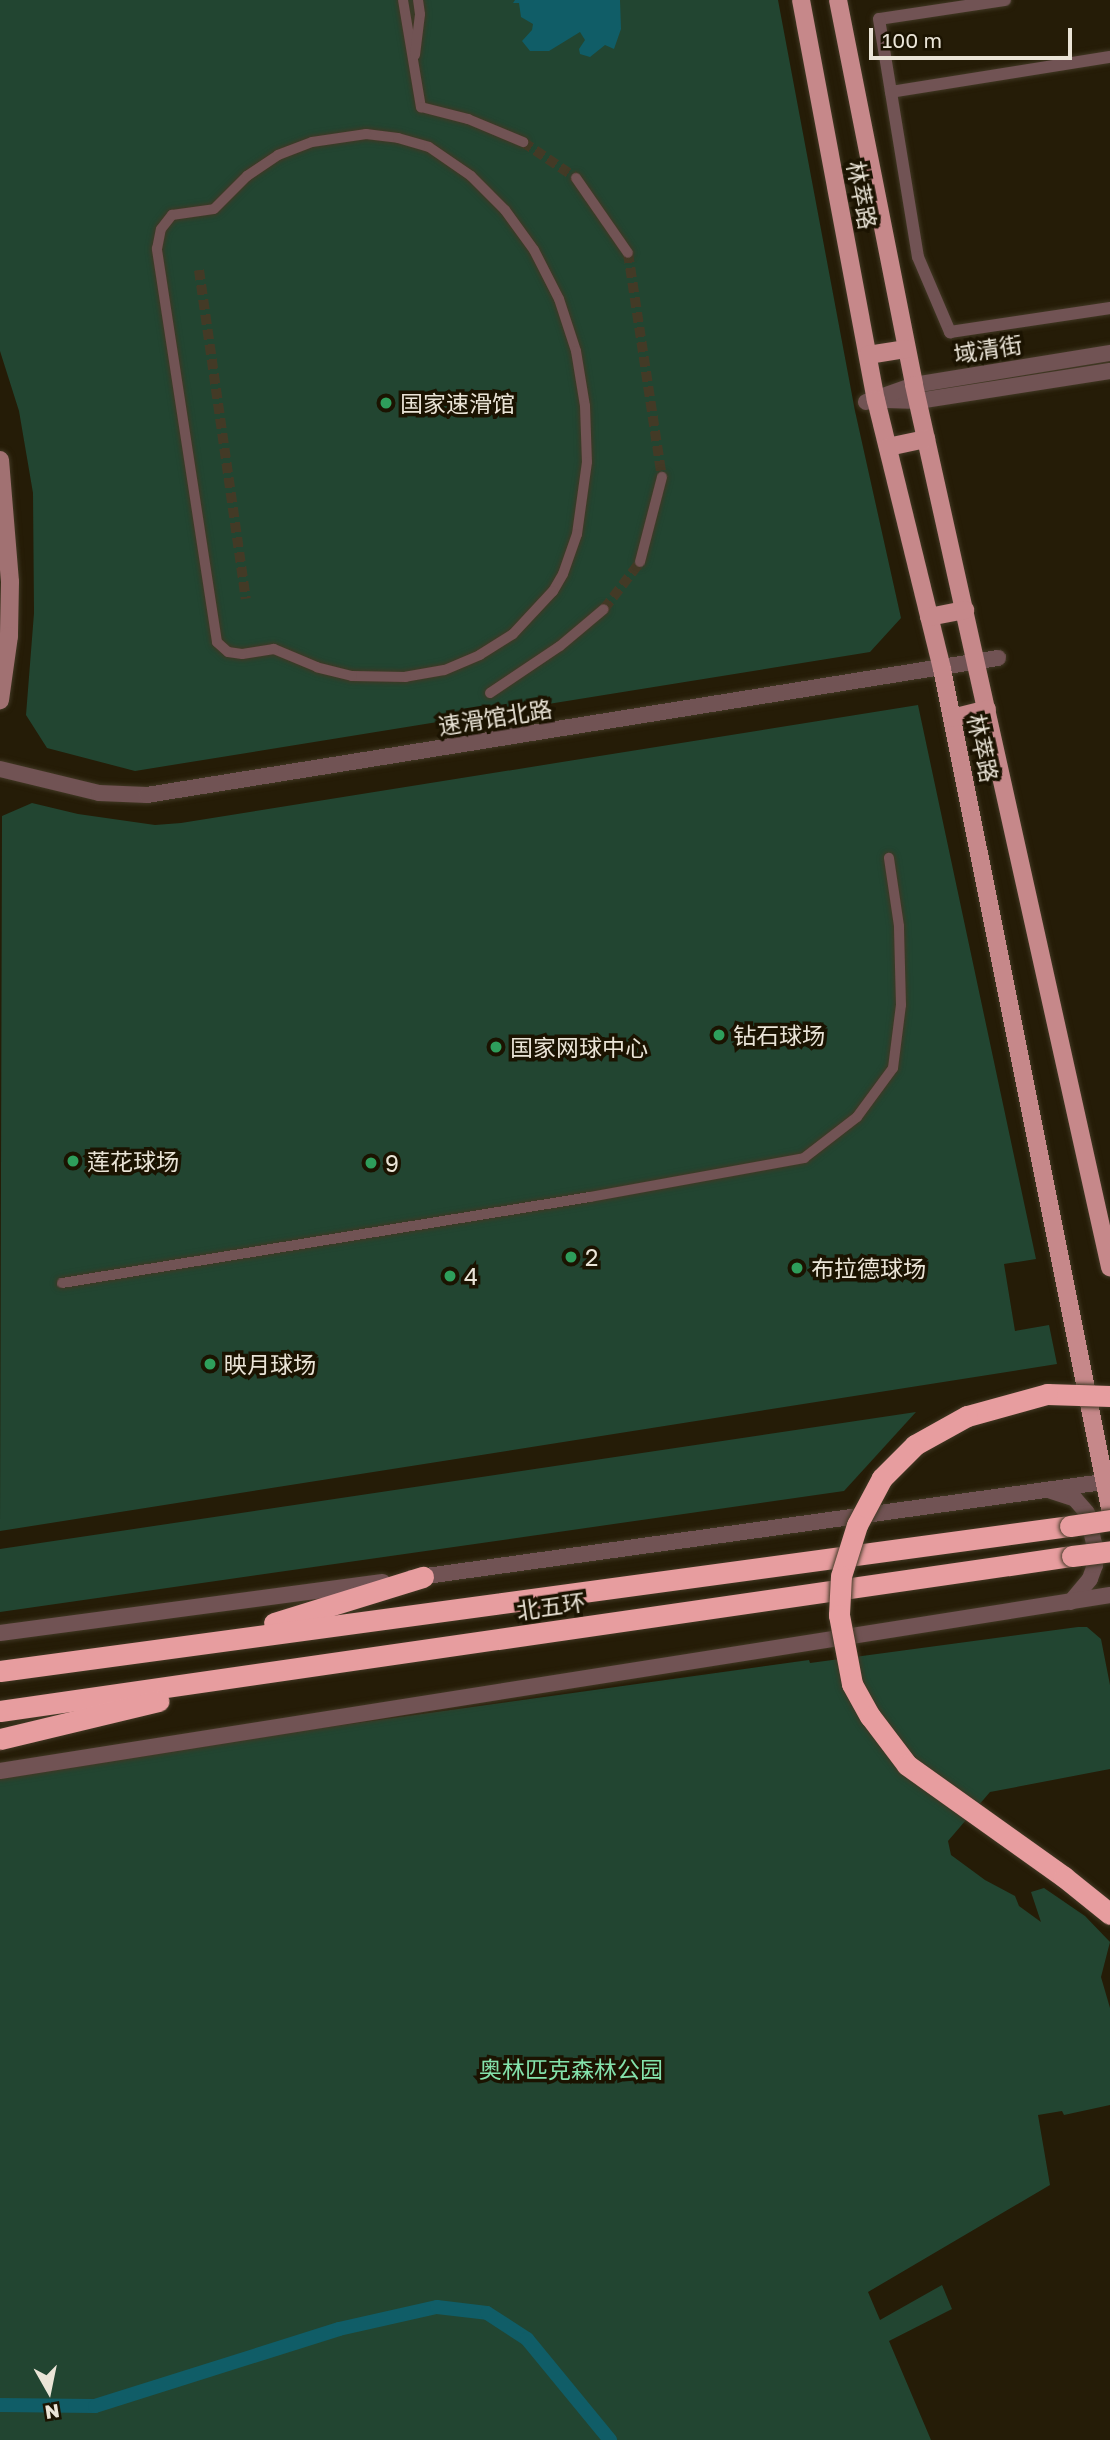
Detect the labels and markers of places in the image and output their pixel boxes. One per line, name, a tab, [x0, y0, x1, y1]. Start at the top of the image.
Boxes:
place label: 国家速滑馆	[400, 389, 515, 417]
marker: 国家速滑馆	[378, 395, 394, 411]
place label: 钻石球场	[733, 1021, 825, 1049]
marker: 钻石球场	[711, 1027, 727, 1043]
place label: 国家网球中心	[510, 1033, 648, 1061]
marker: 国家网球中心	[488, 1039, 504, 1055]
place label: 莲花球场	[87, 1147, 179, 1175]
place label: 9	[385, 1149, 399, 1177]
marker: 莲花球场	[65, 1153, 81, 1169]
marker: 9	[363, 1155, 379, 1171]
place label: 2	[585, 1243, 598, 1271]
marker: 2	[563, 1249, 579, 1265]
place label: 布拉德球场	[811, 1254, 926, 1282]
marker: 布拉德球场	[789, 1260, 805, 1276]
place label: 4	[464, 1262, 478, 1290]
marker: 4	[442, 1268, 458, 1284]
place label: 映月球场	[224, 1350, 316, 1378]
marker: 映月球场	[202, 1356, 218, 1372]

